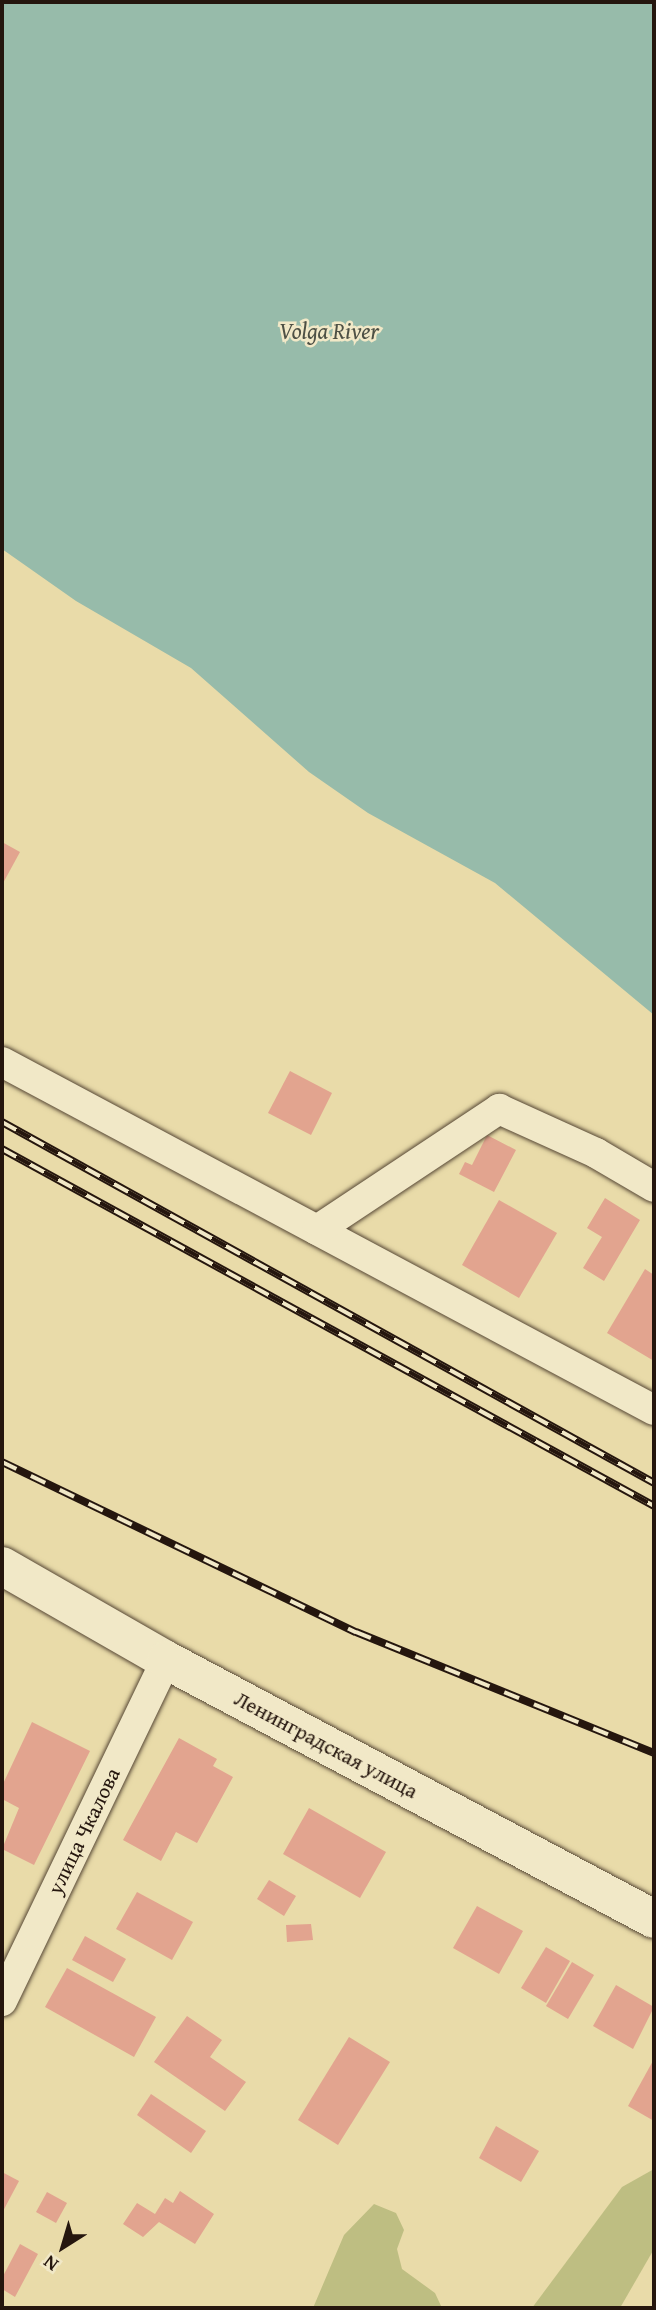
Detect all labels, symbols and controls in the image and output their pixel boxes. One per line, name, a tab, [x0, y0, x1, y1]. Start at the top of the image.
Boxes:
water label: Volga River	[279, 317, 379, 345]
street label: Ленинградская улица	[230, 1686, 422, 1804]
street label: улица Чкалова	[43, 1764, 125, 1898]
north arrow	[28, 2212, 98, 2282]
text: N	[37, 2249, 64, 2279]

